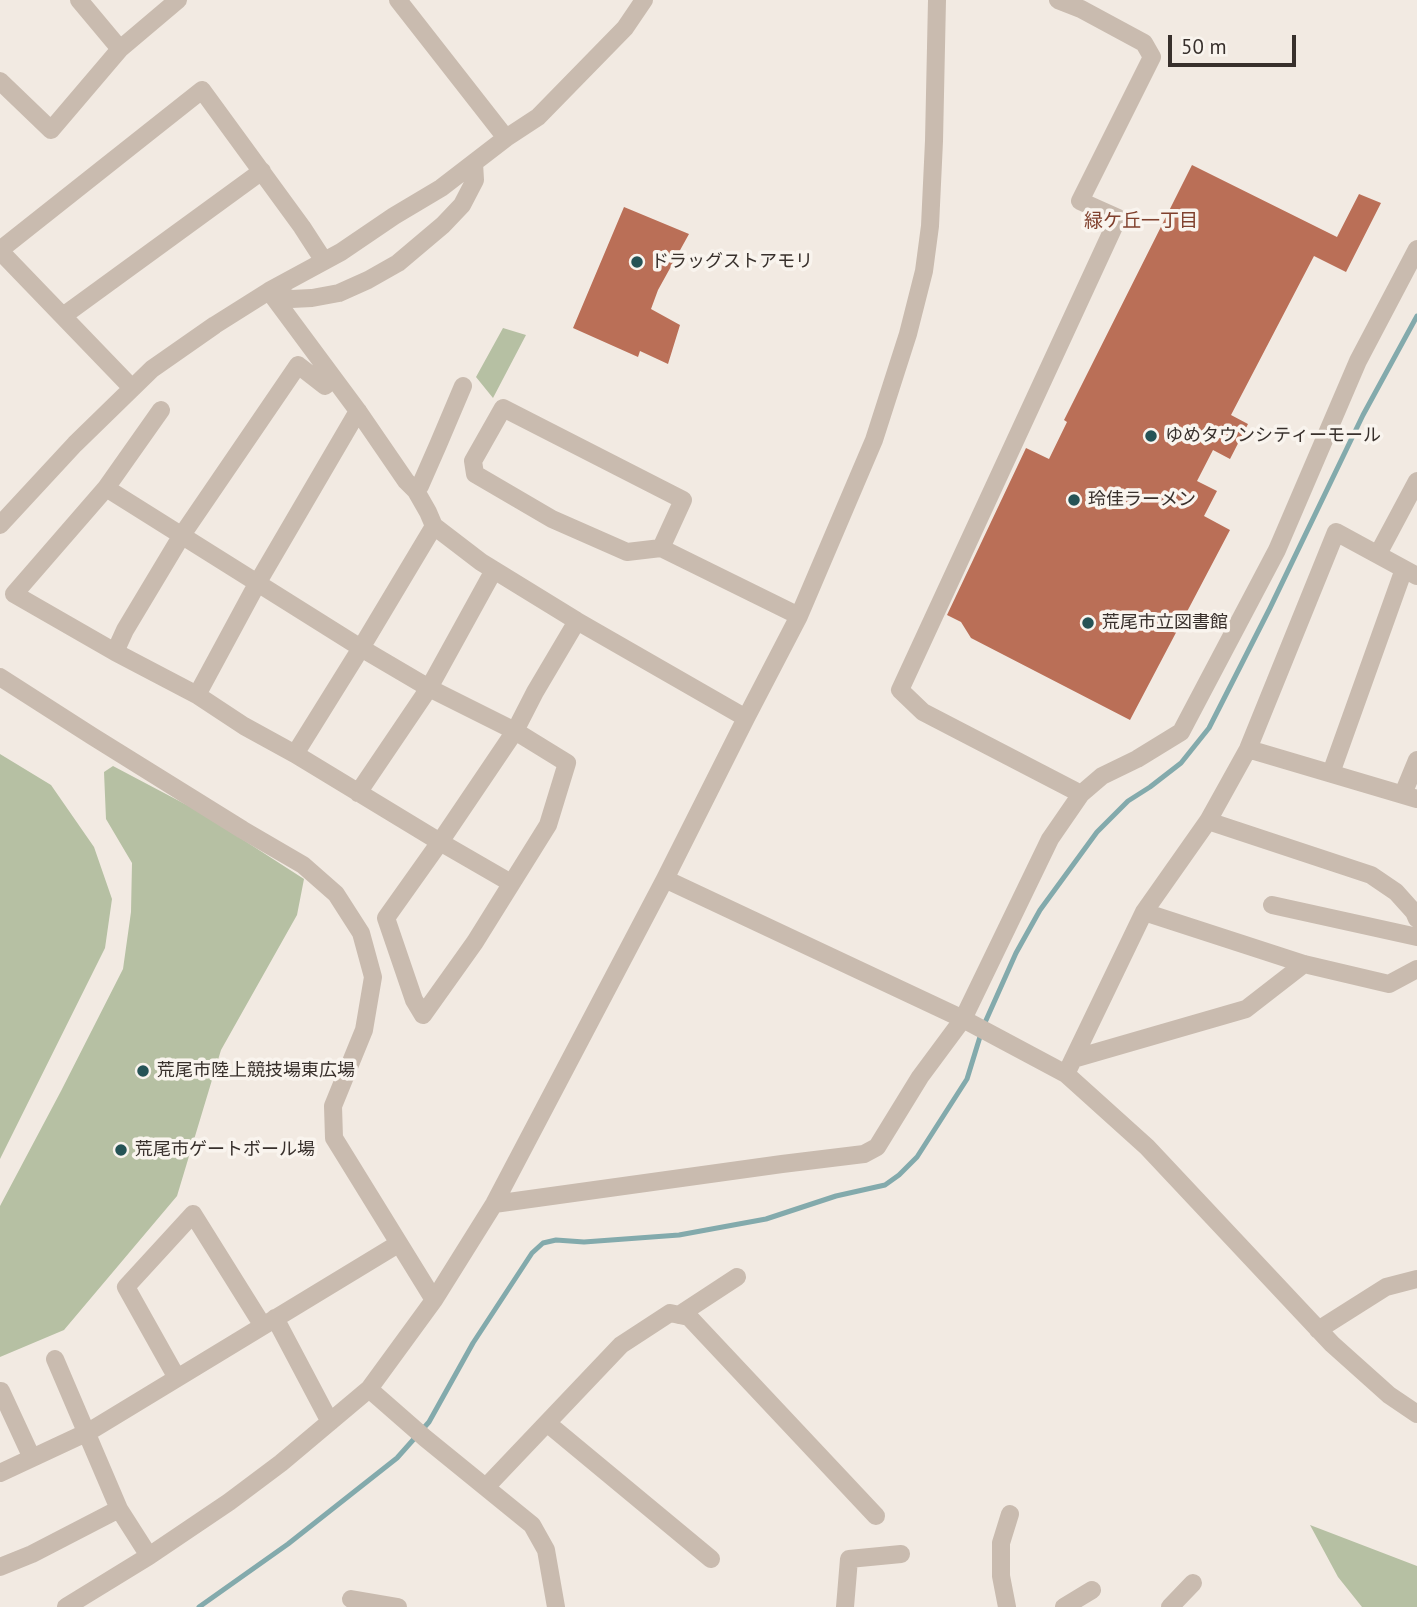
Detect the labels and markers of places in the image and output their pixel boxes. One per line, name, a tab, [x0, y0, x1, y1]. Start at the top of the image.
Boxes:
place label: ドラッグストアモリ	[651, 251, 813, 273]
marker: ドラッグストアモリ	[629, 254, 645, 270]
place label: ゆめタウンシティーモール	[1165, 425, 1381, 447]
marker: ゆめタウンシティーモール	[1143, 428, 1159, 444]
place label: 玲佳ラーメン	[1088, 489, 1196, 511]
marker: 玲佳ラーメン	[1066, 492, 1082, 508]
place label: 荒尾市立図書館	[1102, 612, 1228, 634]
marker: 荒尾市立図書館	[1080, 615, 1096, 631]
place label: 荒尾市陸上競技場東広場	[157, 1060, 355, 1082]
marker: 荒尾市陸上競技場東広場	[135, 1063, 151, 1079]
place label: 荒尾市ゲートボール場	[135, 1139, 315, 1161]
marker: 荒尾市ゲートボール場	[113, 1142, 129, 1158]

